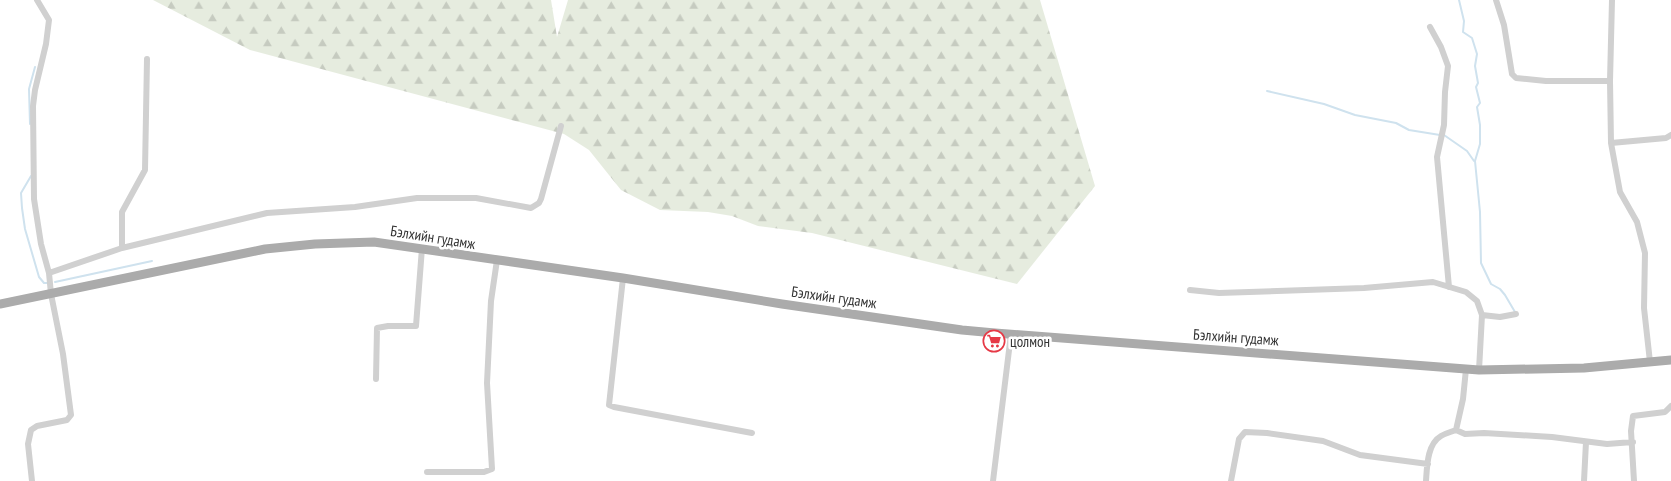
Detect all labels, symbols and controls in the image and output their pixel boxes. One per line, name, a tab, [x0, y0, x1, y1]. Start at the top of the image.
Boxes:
street label: Бэлхийн гудамж	[389, 221, 478, 253]
street label: Бэлхийн гудамж	[790, 282, 879, 313]
street label: Бэлхийн гудамж	[1193, 325, 1280, 350]
supermarket icon: цолмон	[982, 329, 1006, 353]
place label: цолмон	[1010, 332, 1050, 351]

